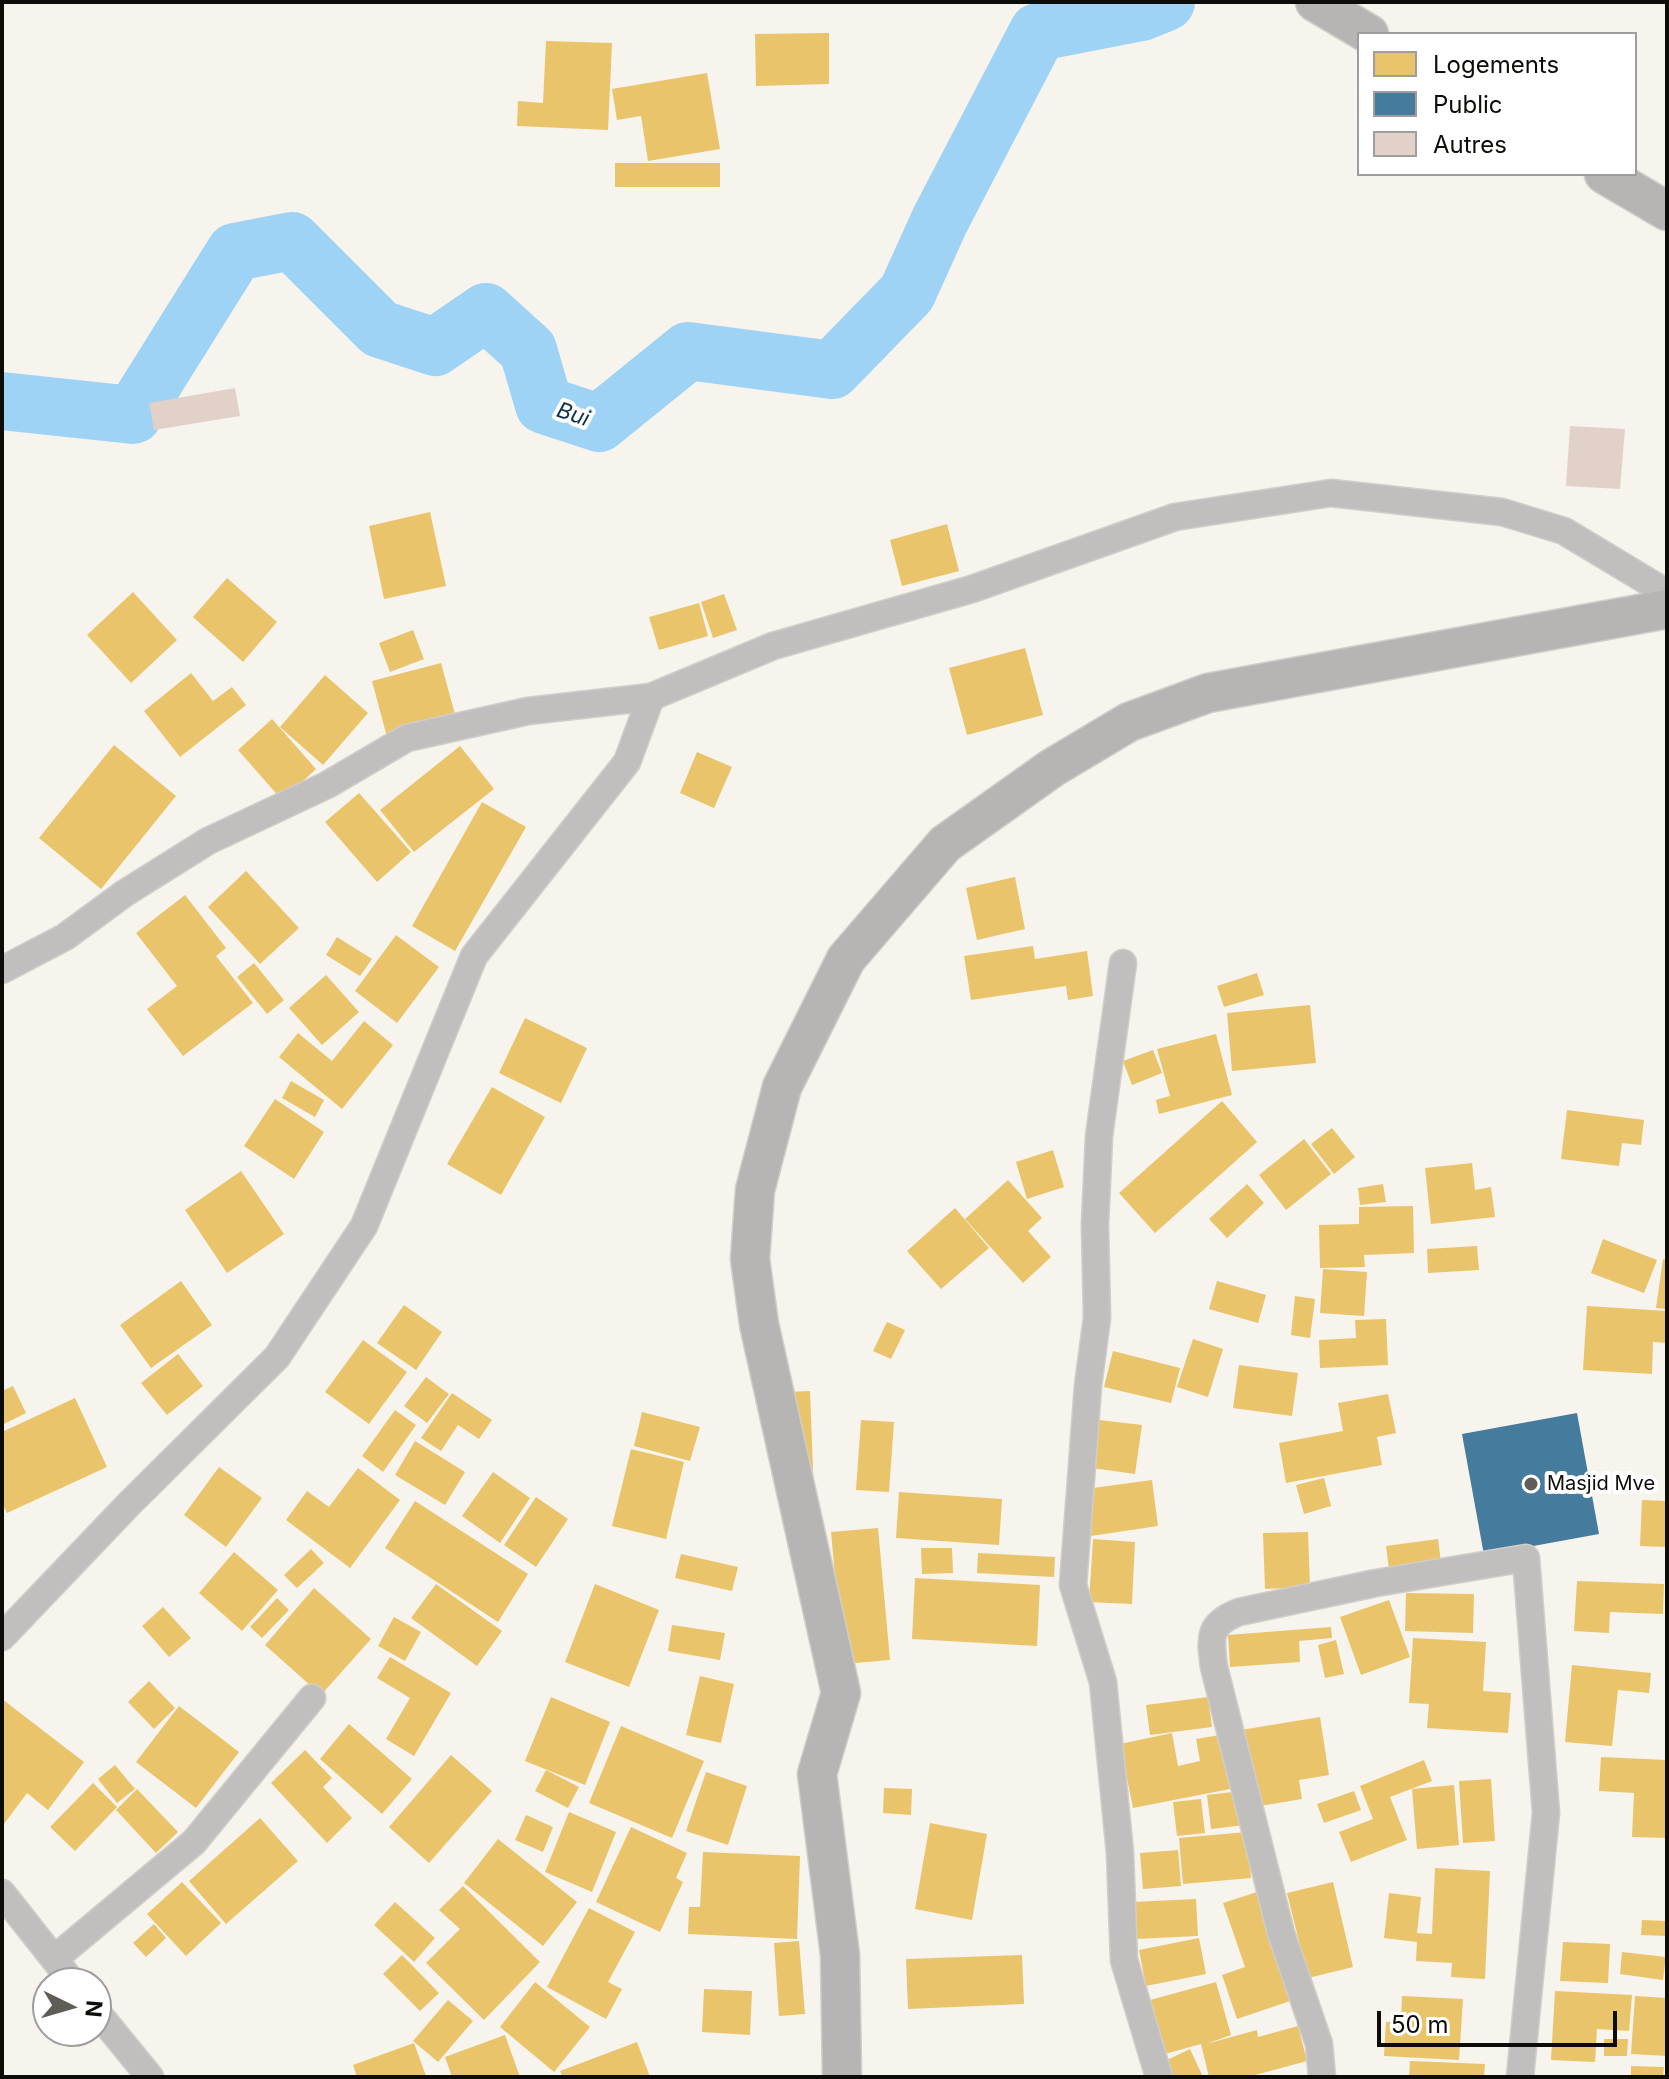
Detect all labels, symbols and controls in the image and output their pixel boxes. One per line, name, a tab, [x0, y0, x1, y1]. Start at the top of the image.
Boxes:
legend	[1357, 32, 1637, 176]
text: Logements	[1433, 50, 1559, 79]
text: Public	[1433, 90, 1503, 119]
text: Autres	[1433, 130, 1507, 159]
water label: Bui	[553, 397, 593, 433]
place label: Masjid Mve	[1547, 1472, 1655, 1496]
marker: Masjid Mve	[1522, 1475, 1540, 1493]
north arrow	[32, 1967, 112, 2047]
scale bar	[1381, 1995, 1621, 2045]
text: N	[80, 1999, 108, 2018]
text: 50 m	[1391, 2010, 1449, 2039]

